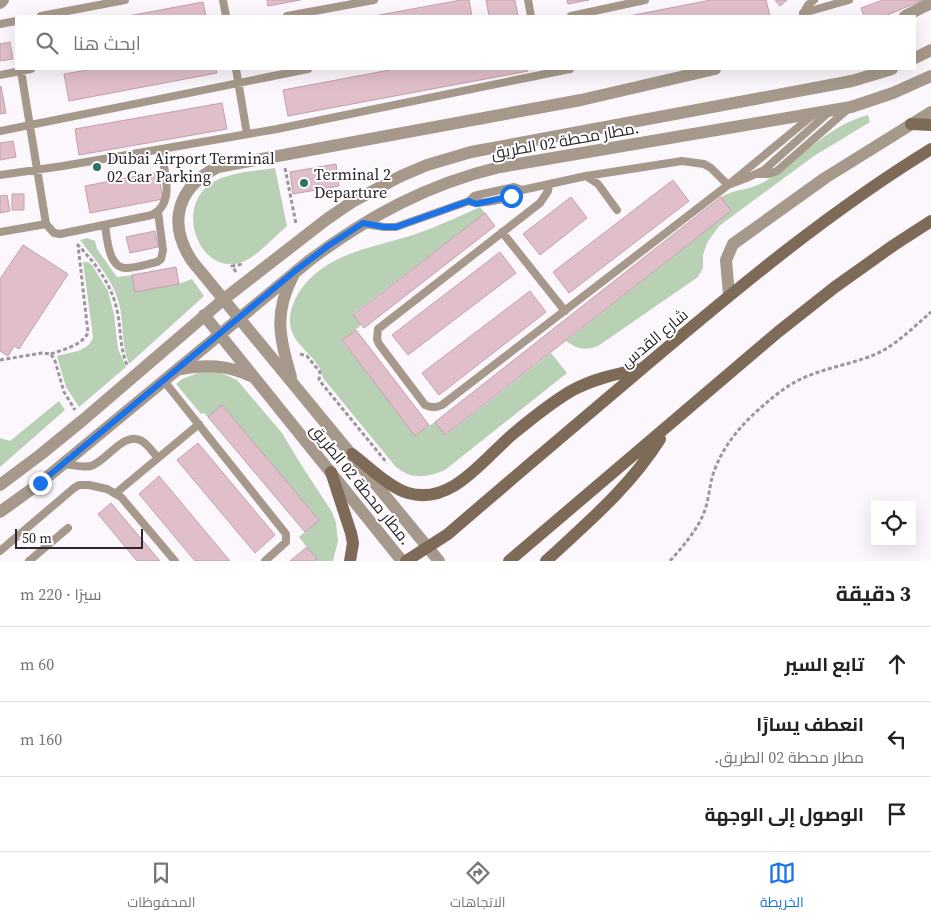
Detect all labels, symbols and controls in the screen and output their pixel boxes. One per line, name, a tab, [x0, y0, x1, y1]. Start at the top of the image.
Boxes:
search box	[15, 15, 916, 70]
icon: search	[33, 29, 61, 57]
text: ابحث هنا	[73, 30, 141, 56]
street label: مطار محطة 02 الطريق.	[489, 116, 641, 164]
place label: Dubai Airport Terminal 02 Car Parking	[107, 147, 275, 187]
marker: Dubai Airport Terminal 02 Car Parking	[91, 161, 103, 173]
place label: Terminal 2 Departure	[314, 163, 391, 203]
marker: Terminal 2 Departure	[298, 177, 310, 189]
route start	[500, 185, 523, 208]
street label: شارع القدس	[616, 303, 693, 373]
street label: مطار محطة 02 الطريق.	[305, 419, 417, 549]
route end	[29, 472, 52, 495]
map controls	[871, 501, 916, 546]
button: locate	[871, 501, 916, 546]
scale bar	[15, 526, 142, 549]
text: 50 m	[22, 528, 52, 548]
text: 3 دقيقة	[836, 579, 911, 608]
text: سيرًا · 220 m	[20, 583, 101, 605]
icon: ahead	[883, 650, 911, 678]
text: تابع السير	[784, 651, 864, 677]
text: 60 m	[20, 653, 54, 675]
text: انعطف يسارًا	[756, 711, 864, 737]
icon: left	[883, 725, 911, 753]
text: 160 m	[20, 728, 62, 750]
text: مطار محطة 02 الطريق.	[714, 746, 864, 768]
icon: arrive	[883, 800, 911, 828]
text: الوصول إلى الوجهة	[704, 801, 864, 827]
tab: المحفوظات	[127, 859, 195, 915]
tab: الاتجاهات	[450, 859, 505, 915]
tab: الخريطة	[760, 859, 804, 915]

